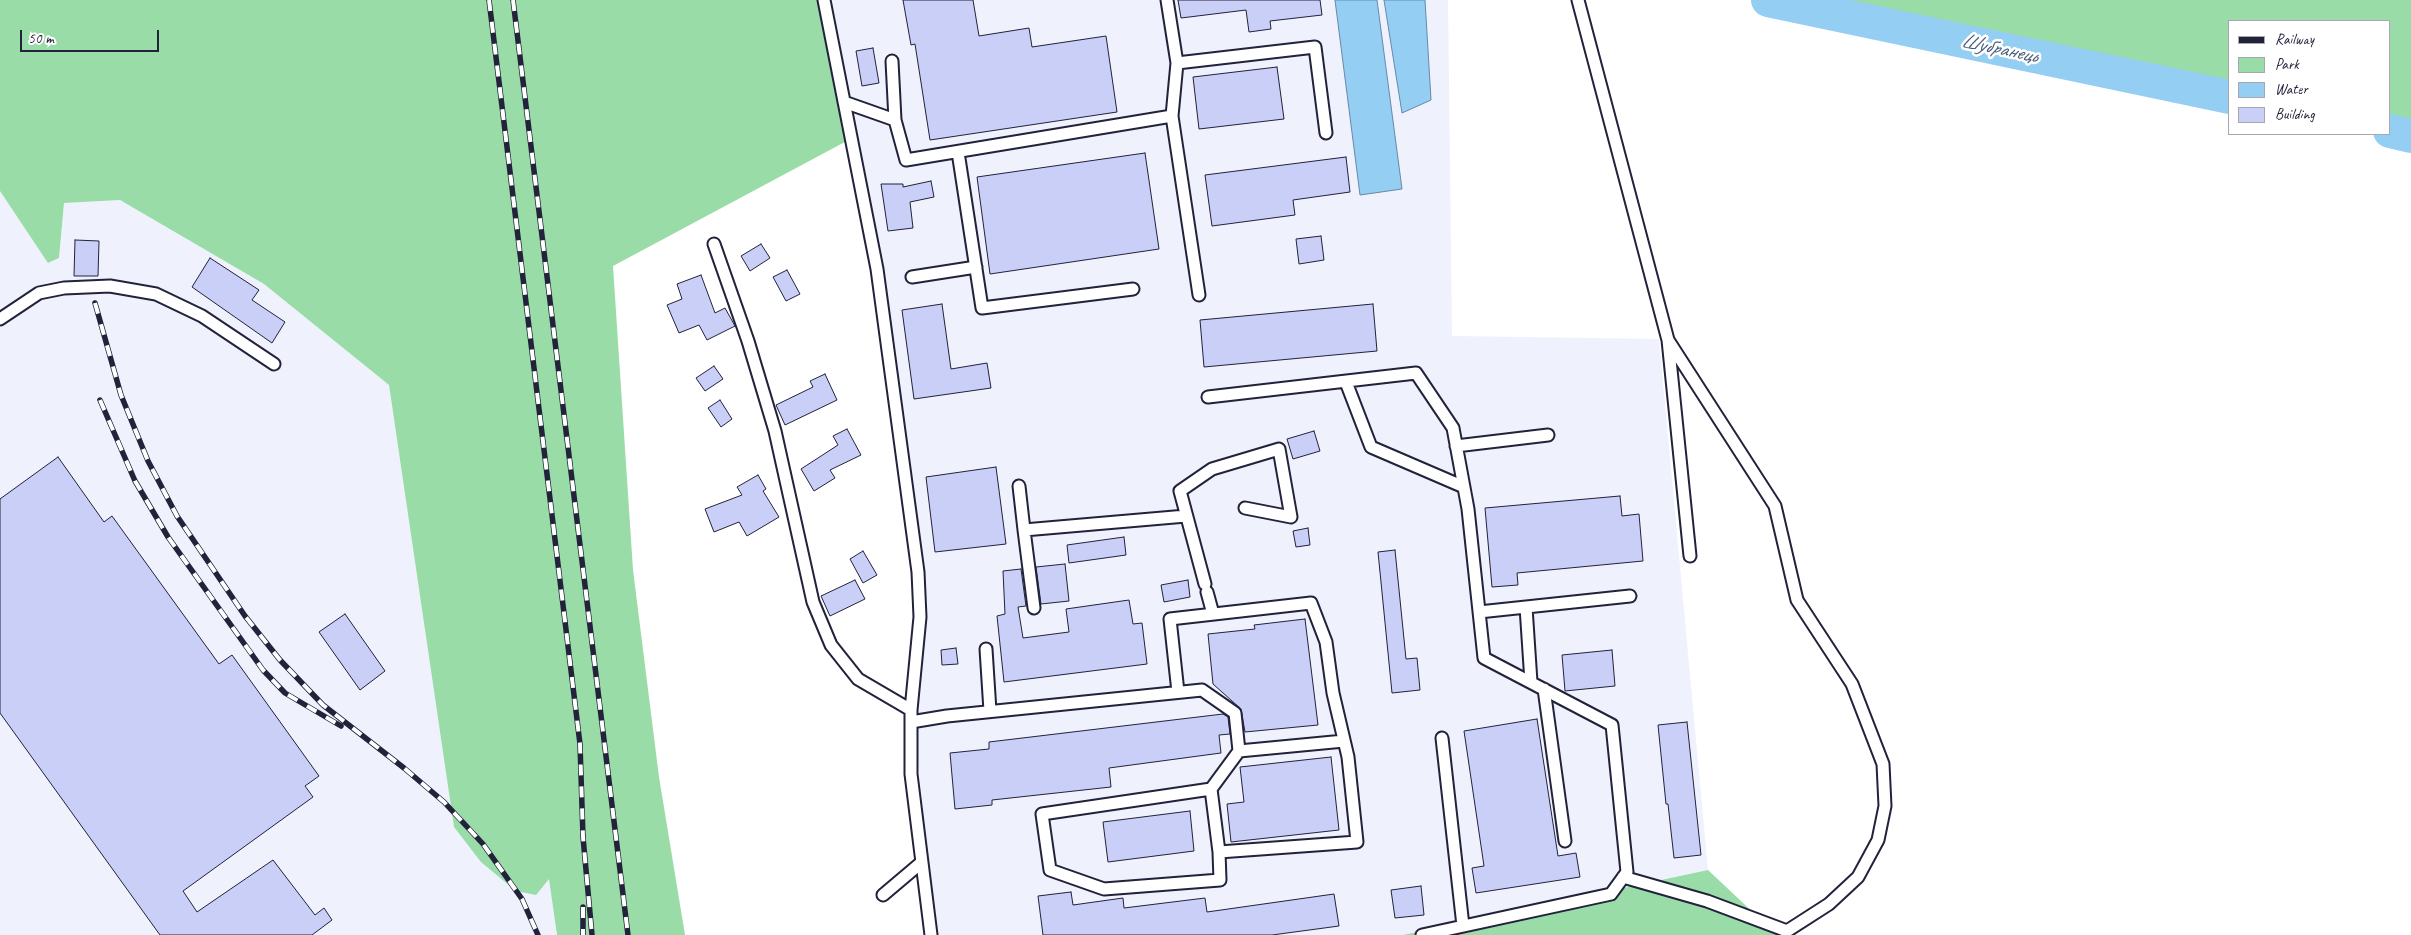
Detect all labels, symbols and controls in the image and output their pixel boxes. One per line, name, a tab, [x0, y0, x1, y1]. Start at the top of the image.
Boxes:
scale bar	[22, 20, 161, 52]
legend	[2228, 20, 2391, 135]
text: 50 m	[28, 29, 54, 48]
water label: Шубранець	[1959, 29, 2039, 69]
text: Railway	[2275, 30, 2314, 49]
text: Park	[2275, 55, 2299, 74]
text: Water	[2275, 80, 2308, 99]
text: Building	[2275, 105, 2314, 124]

